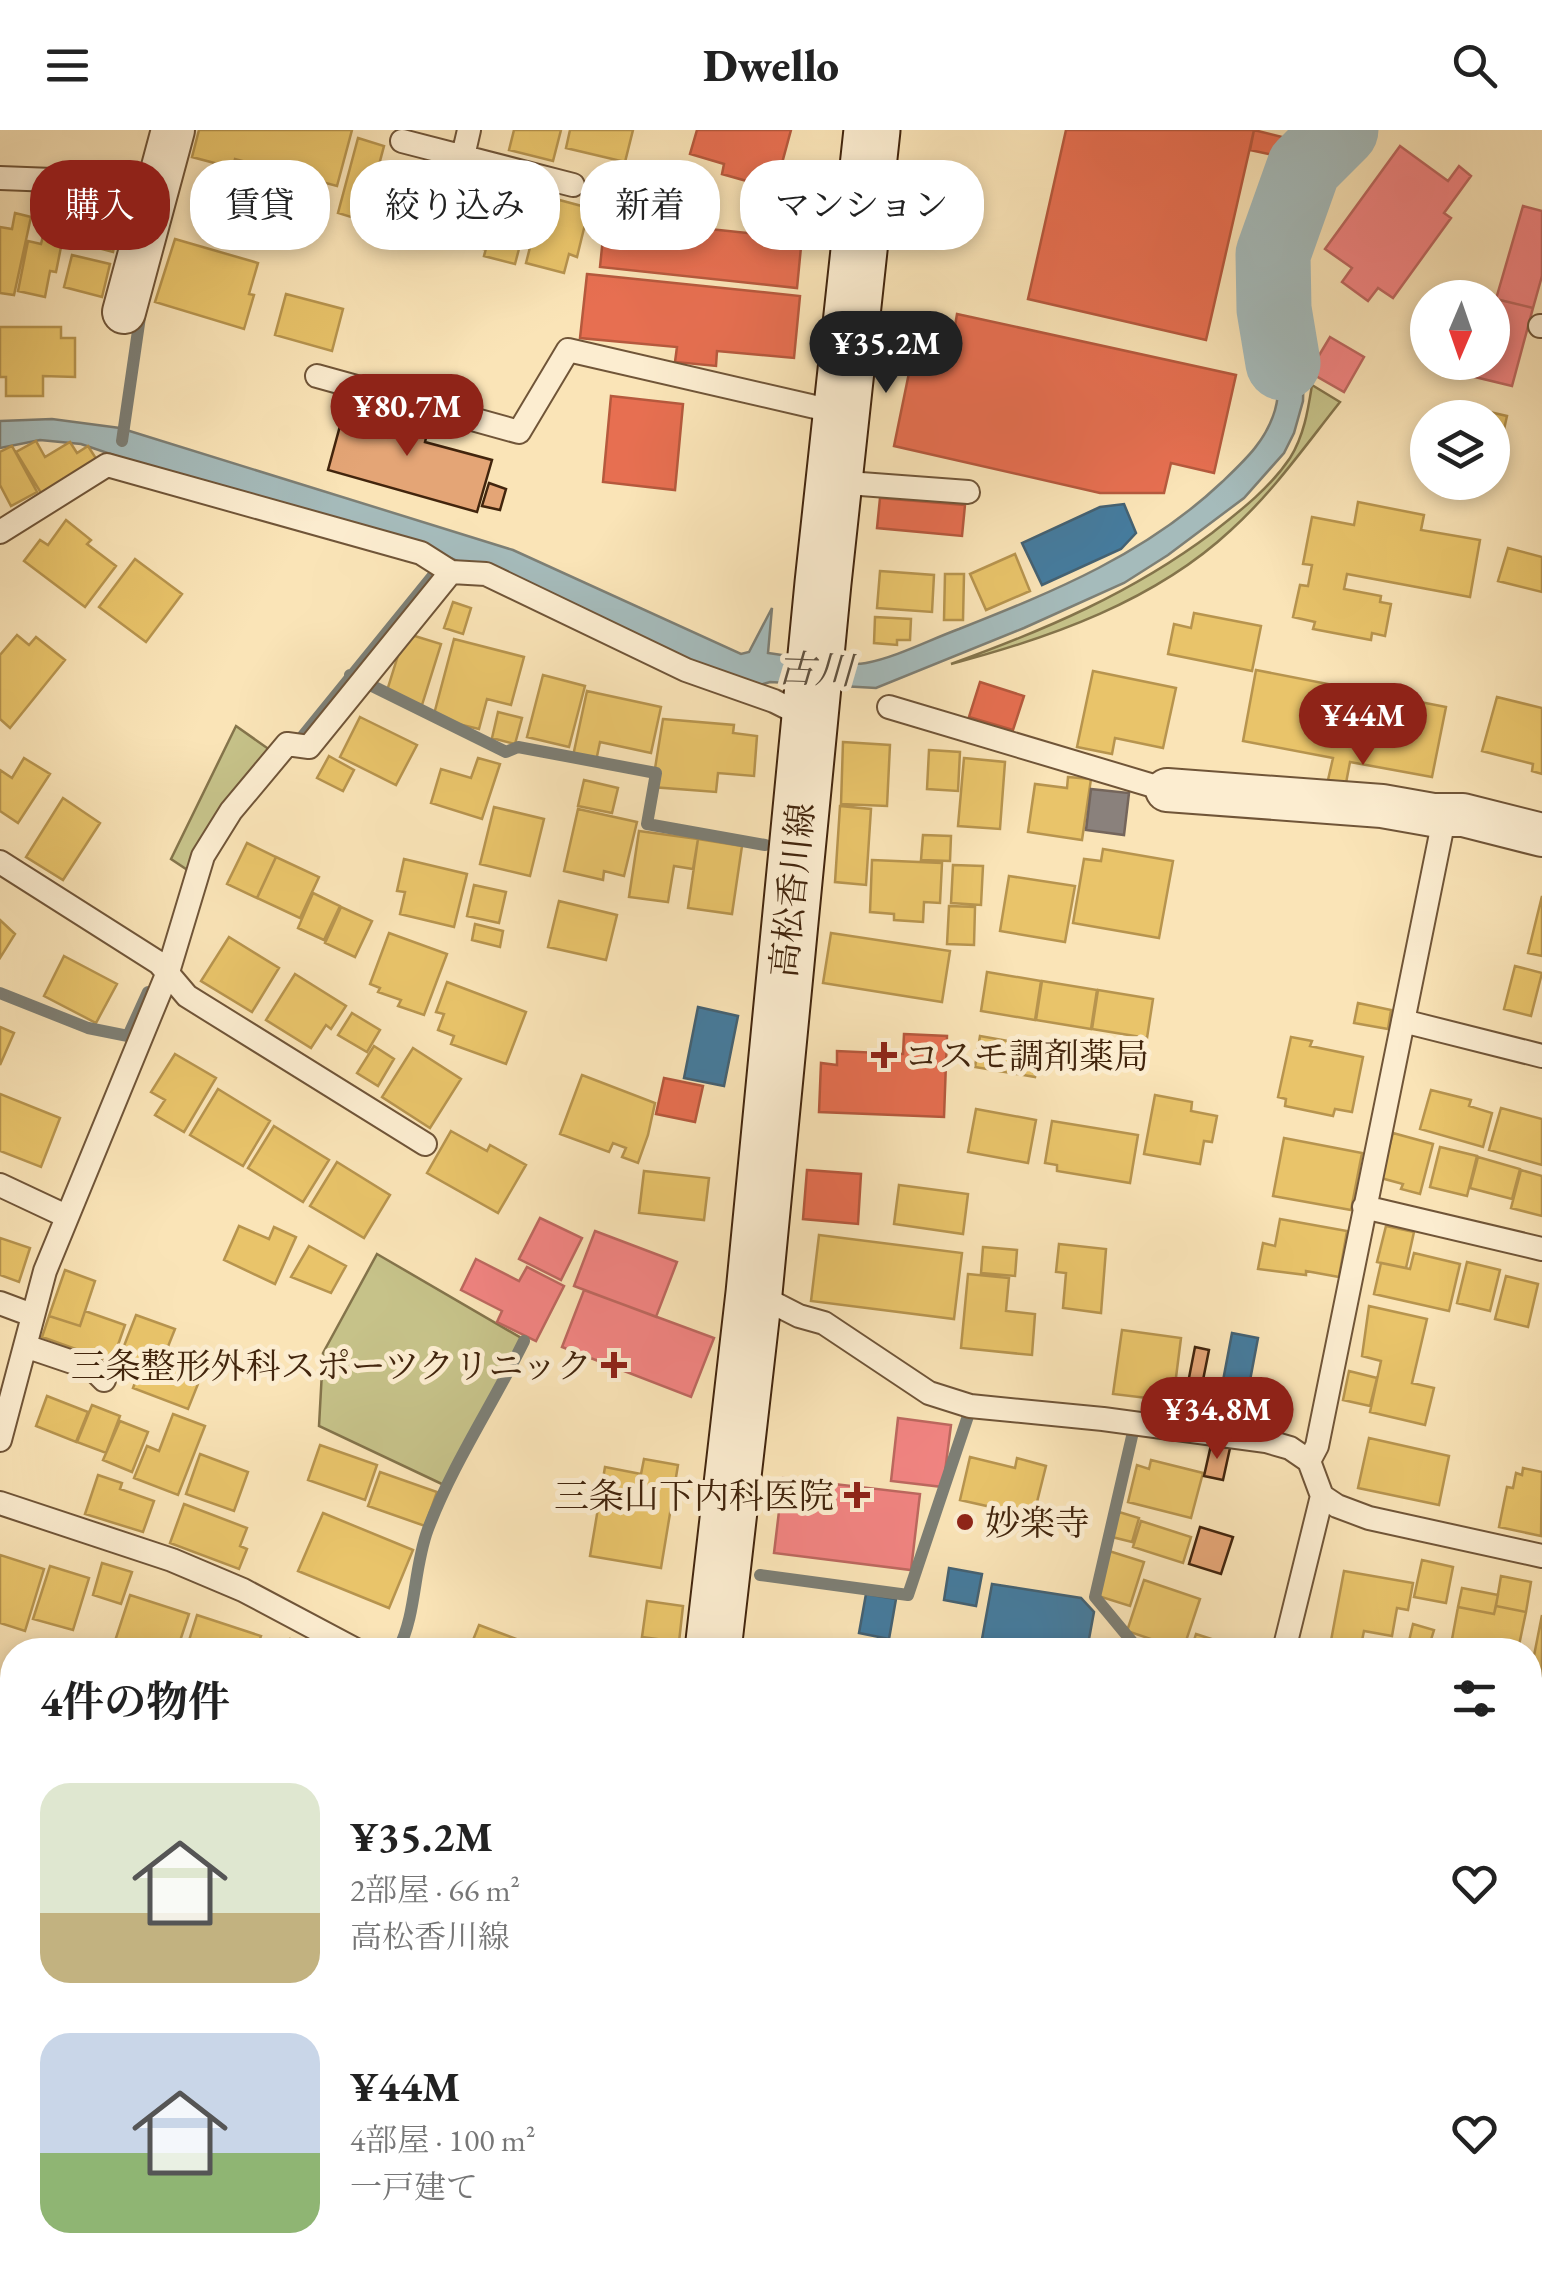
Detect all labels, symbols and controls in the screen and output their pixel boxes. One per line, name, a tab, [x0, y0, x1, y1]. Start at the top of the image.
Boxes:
text: Dwello	[703, 36, 839, 94]
icon: menu	[40, 38, 95, 93]
icon: search	[1447, 38, 1502, 93]
chip: 購入	[30, 160, 170, 250]
chip: 賃貸	[190, 160, 330, 250]
chip: 絞り込み	[350, 160, 560, 250]
chip: 新着	[580, 160, 720, 250]
chip: マンション	[740, 160, 984, 250]
north arrow	[1410, 280, 1510, 380]
map controls	[1410, 280, 1510, 500]
pin: ¥35.2M	[805, 311, 967, 396]
text: ¥35.2M	[832, 322, 940, 364]
pin: ¥80.7M	[326, 374, 488, 459]
text: ¥80.7M	[353, 385, 461, 427]
button: layers	[1410, 400, 1510, 500]
water label: 古川	[776, 643, 858, 695]
pin: ¥44M	[1304, 683, 1422, 768]
text: ¥44M	[1321, 694, 1405, 736]
street label: 高松香川線	[760, 801, 824, 979]
place label: コスモ調剤薬局	[904, 1033, 1149, 1078]
marker: コスモ調剤薬局	[873, 1044, 895, 1066]
place label: 三条整形外科スポーツクリニック	[71, 1343, 592, 1388]
marker: 三条整形外科スポーツクリニック	[601, 1352, 627, 1378]
pin: ¥34.8M	[1136, 1377, 1298, 1462]
text: ¥34.8M	[1163, 1388, 1271, 1430]
place label: 三条山下内科医院	[554, 1473, 834, 1518]
marker: 三条山下内科医院	[844, 1482, 870, 1508]
place label: 妙楽寺	[985, 1500, 1090, 1545]
marker: 妙楽寺	[954, 1511, 976, 1533]
icon: filters	[1447, 1671, 1502, 1726]
text: 4件の物件	[40, 1674, 230, 1729]
text: ¥35.2M	[350, 1809, 493, 1864]
icon: home	[120, 1823, 240, 1943]
icon: heart	[1447, 1856, 1502, 1911]
text: 2部屋 · 66 m²	[350, 1869, 520, 1911]
text: 高松香川線	[350, 1916, 510, 1958]
text: ¥44M	[350, 2059, 460, 2114]
icon: home	[120, 2073, 240, 2193]
icon: heart	[1447, 2106, 1502, 2161]
text: 4部屋 · 100 m²	[350, 2119, 536, 2161]
text: 一戸建て	[350, 2166, 478, 2208]

